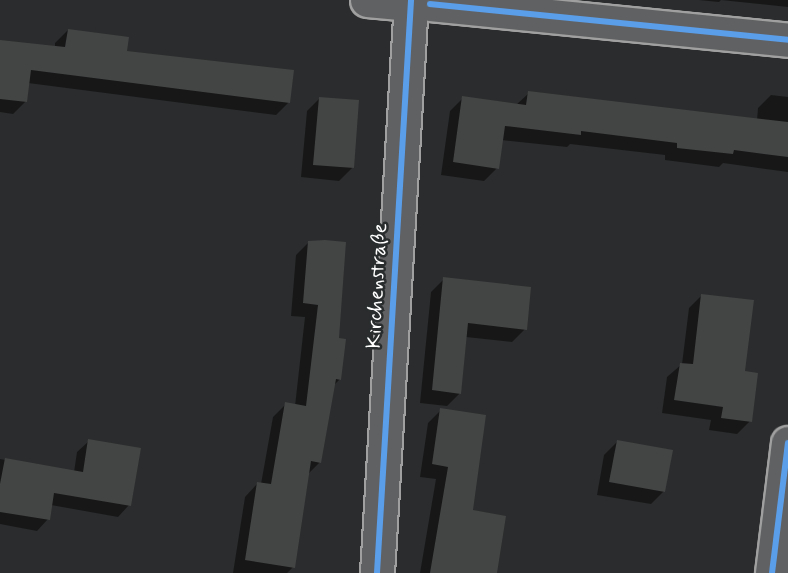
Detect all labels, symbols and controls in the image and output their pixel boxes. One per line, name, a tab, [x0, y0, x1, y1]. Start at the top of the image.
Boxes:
street label: Kirchenstraße	[361, 223, 393, 349]

